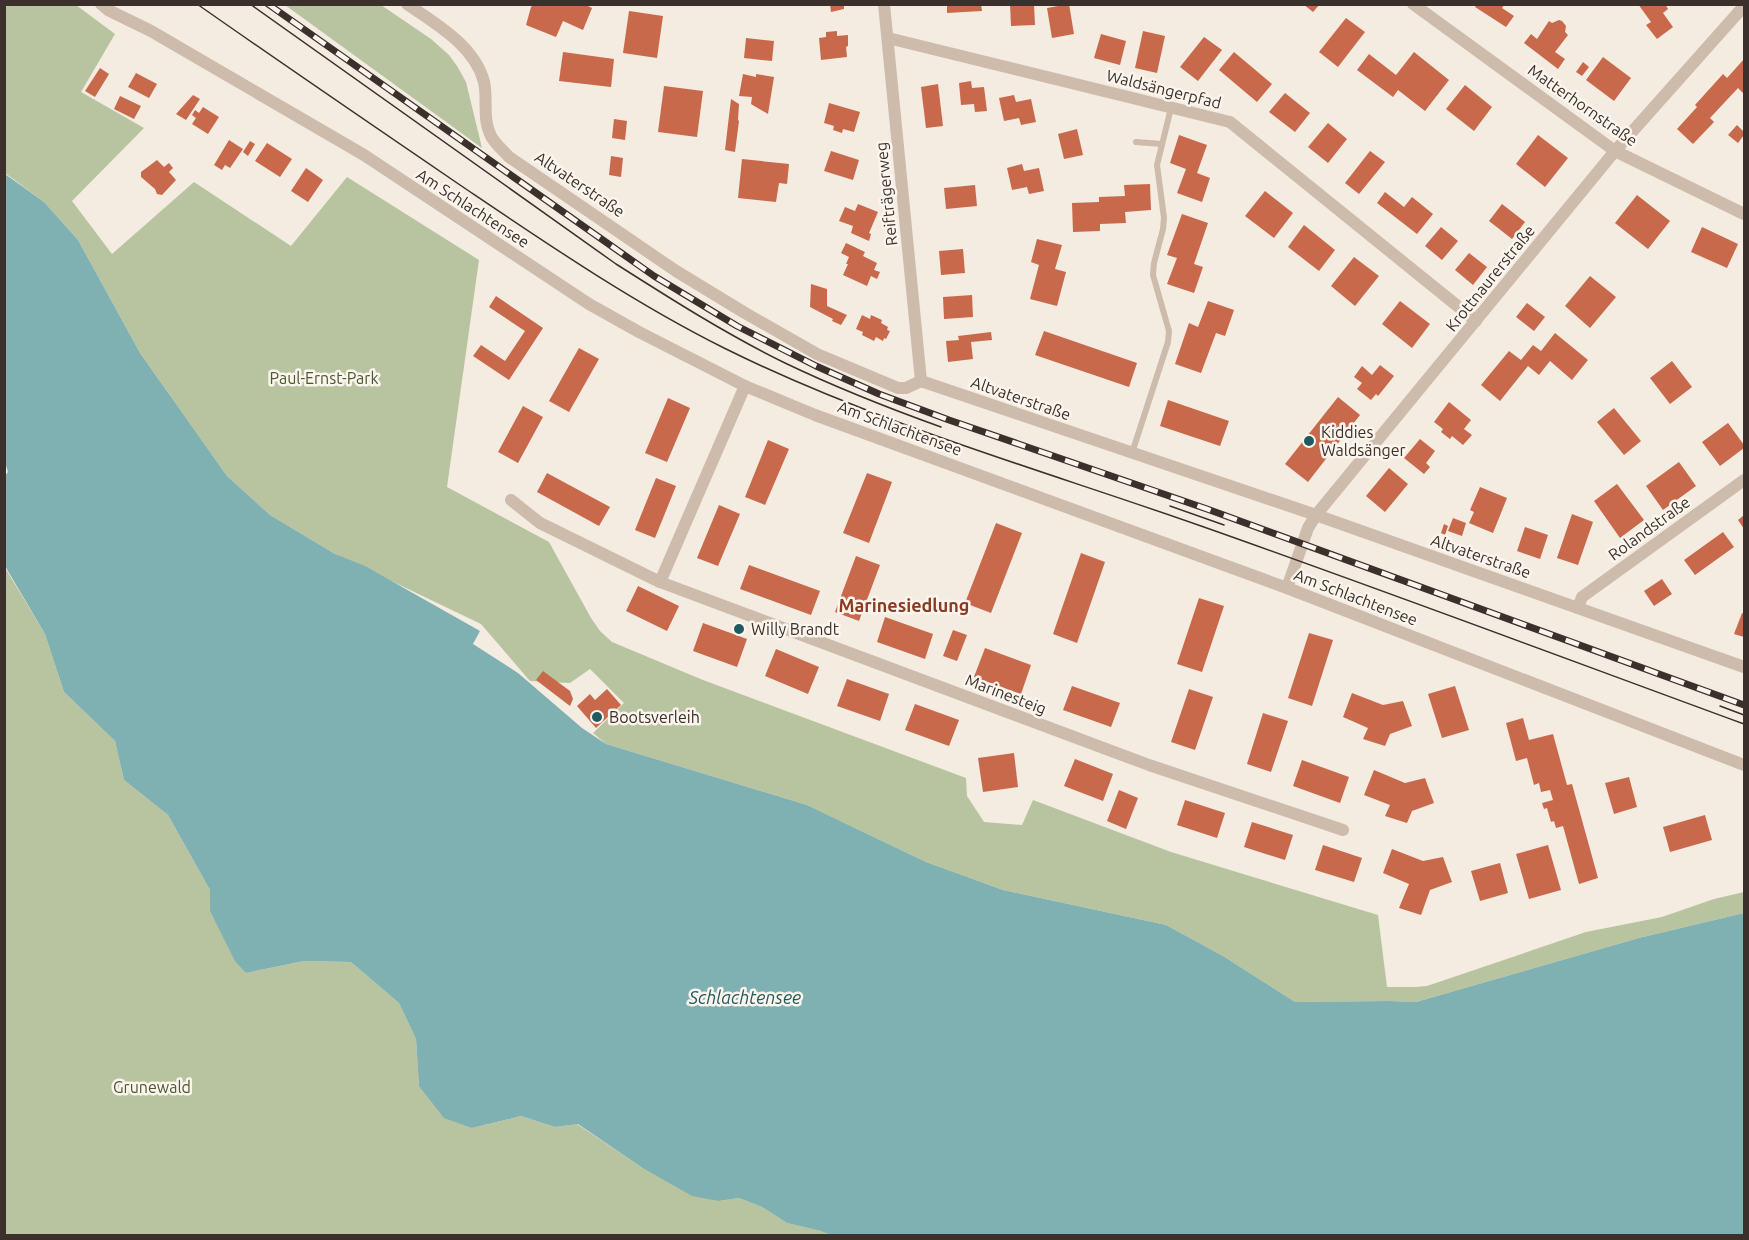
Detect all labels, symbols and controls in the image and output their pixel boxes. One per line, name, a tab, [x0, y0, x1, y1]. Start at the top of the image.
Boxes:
street label: Matterhornstraße	[1525, 61, 1641, 149]
street label: Waldsängerpfad	[1105, 66, 1223, 112]
street label: Reifträgerweg	[872, 141, 900, 247]
street label: Altvaterstraße	[532, 147, 628, 221]
street label: Am Schlachtensee	[413, 165, 533, 251]
street label: Krottnaurerstraße	[1442, 221, 1538, 335]
park label: Paul-Ernst-Park	[269, 369, 379, 387]
street label: Altvaterstraße	[969, 373, 1073, 423]
street label: Am Schlachtensee	[836, 397, 964, 459]
place label: Kiddies Waldsänger	[1321, 423, 1406, 459]
marker: Kiddies Waldsänger	[1302, 434, 1316, 448]
street label: Rolandstraße	[1605, 492, 1693, 564]
street label: Altvaterstraße	[1429, 531, 1533, 581]
street label: Am Schlachtensee	[1292, 565, 1420, 629]
district label: Marinesiedlung	[839, 595, 969, 615]
place label: Willy Brandt	[751, 620, 840, 638]
marker: Willy Brandt	[732, 622, 746, 636]
street label: Marinesteig	[963, 670, 1049, 718]
place label: Bootsverleih	[609, 708, 700, 726]
marker: Bootsverleih	[590, 710, 604, 724]
water label: Schlachtensee	[688, 987, 801, 1007]
park label: Grunewald	[113, 1078, 191, 1096]

